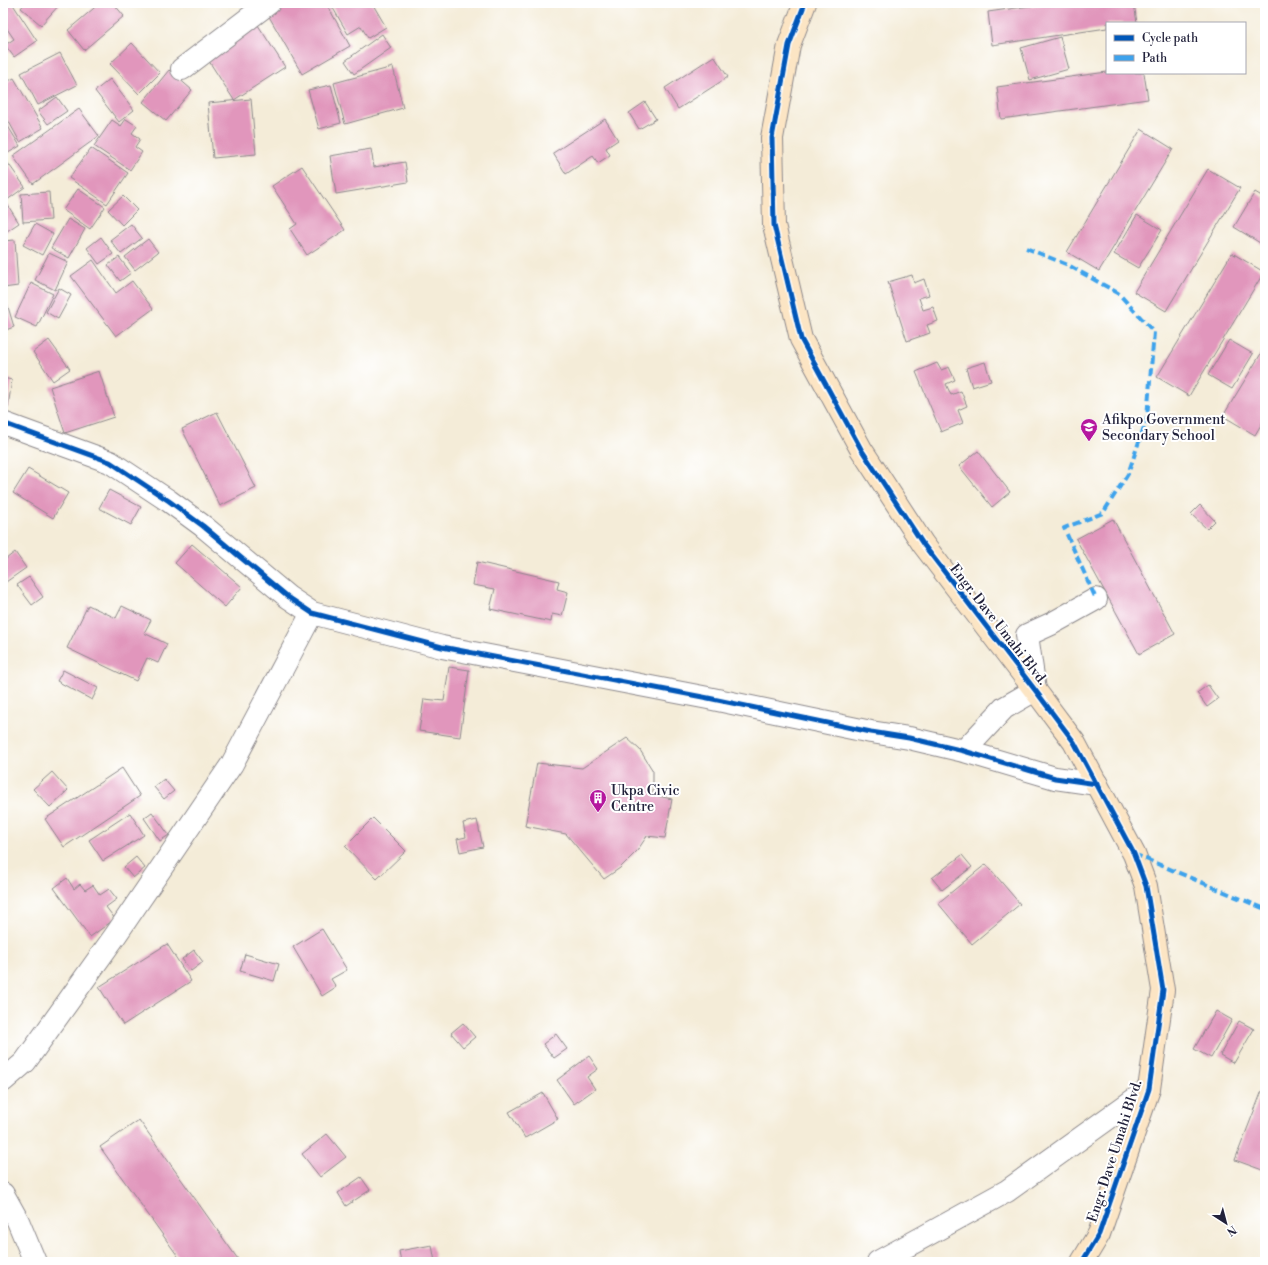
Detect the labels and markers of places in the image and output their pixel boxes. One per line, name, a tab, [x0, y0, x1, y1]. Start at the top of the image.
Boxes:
place label: Afikpo Government Secondary School	[1101, 411, 1225, 445]
school or university icon: Afikpo Government Secondary School	[1079, 417, 1099, 442]
place label: Ukpa Civic Centre	[611, 782, 680, 816]
building icon: Ukpa Civic Centre	[588, 788, 608, 813]

